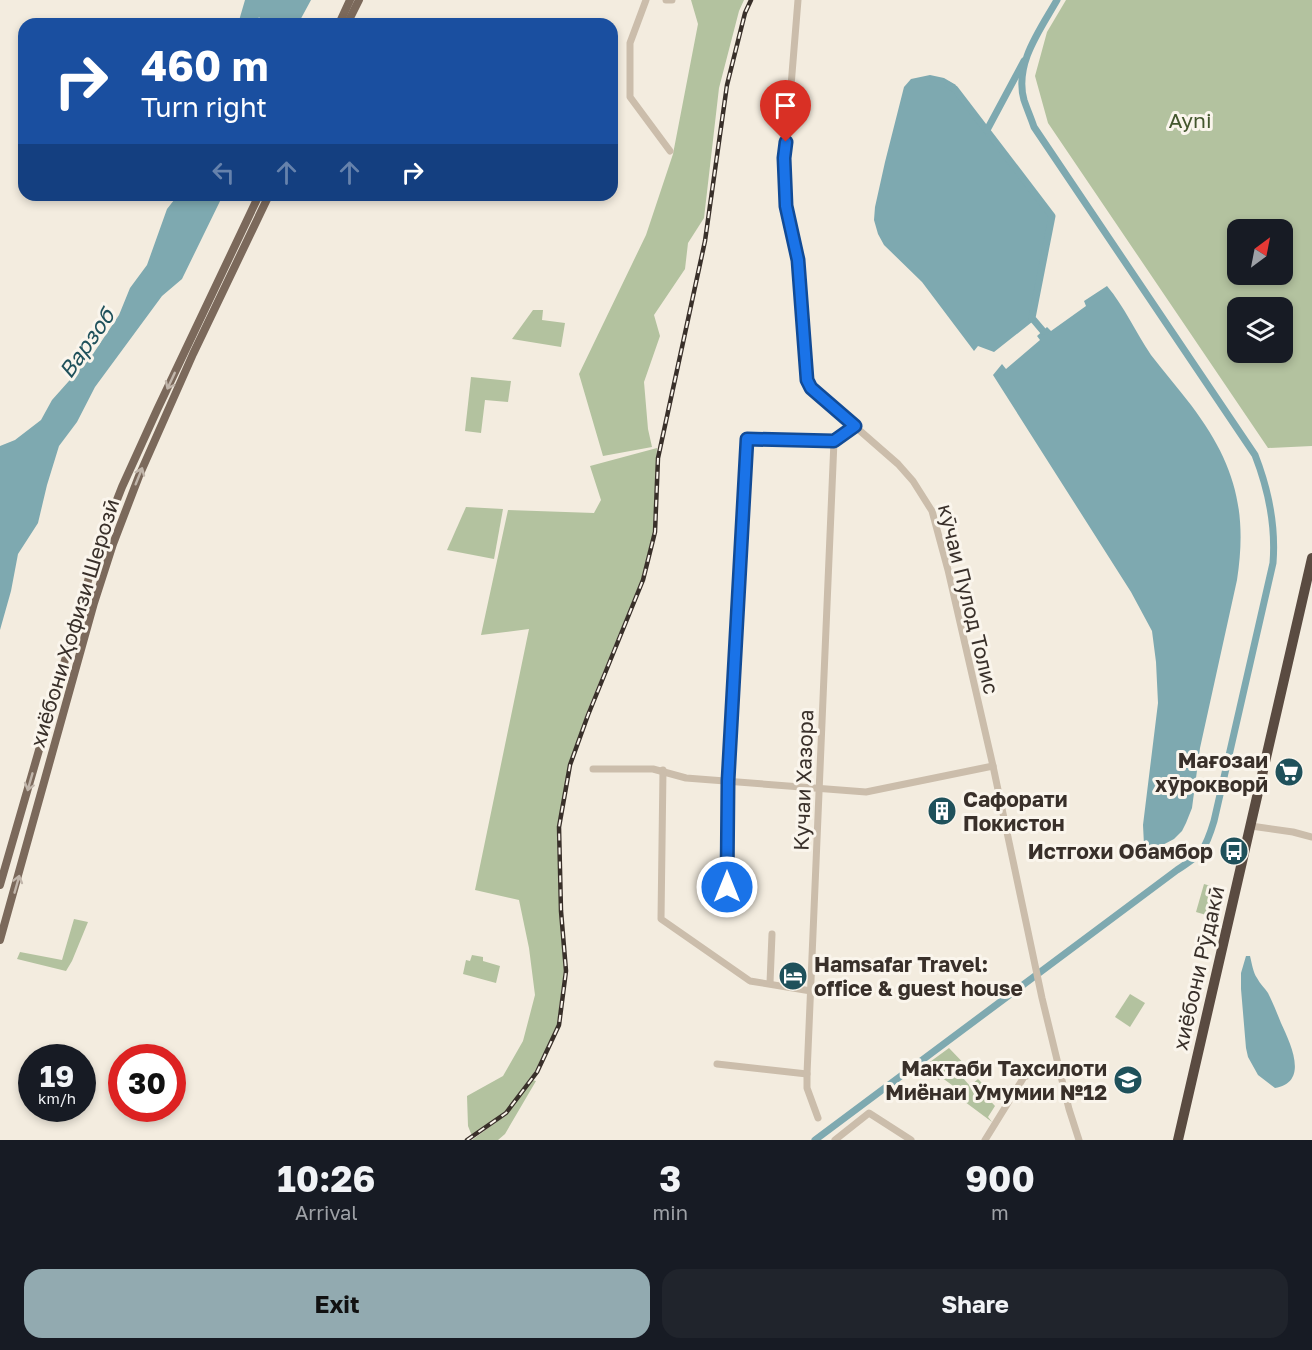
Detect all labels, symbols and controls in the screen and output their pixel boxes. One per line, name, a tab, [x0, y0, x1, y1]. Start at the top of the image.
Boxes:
text: 460 m	[141, 40, 268, 90]
icon: right	[42, 42, 120, 120]
pin	[760, 80, 811, 142]
icon: arrive	[769, 89, 802, 122]
text: Turn right	[141, 91, 267, 123]
park label: Ayni	[1168, 107, 1212, 133]
icon: left	[207, 156, 240, 189]
icon: ahead	[270, 156, 303, 189]
icon: ahead	[333, 156, 366, 189]
icon: right	[396, 156, 429, 189]
north arrow	[1227, 219, 1293, 285]
map controls	[1227, 219, 1293, 363]
button: layers	[1227, 297, 1293, 363]
water label: Варзоб	[52, 301, 121, 383]
one-way arrow	[165, 371, 177, 389]
one-way arrow	[134, 468, 145, 486]
street label: хиёбони Ҳофизи Шерозӣ	[24, 496, 124, 750]
street label: кӯчаи Пулод Толис	[933, 501, 1005, 697]
street label: Кучаи Хазора	[788, 709, 818, 851]
place label: Мағозаи хӯрокворӣ	[1155, 747, 1268, 797]
supermarket icon: Мағозаи хӯрокворӣ	[1273, 756, 1305, 788]
one-way arrow	[24, 772, 35, 791]
place label: Сафорати Покистон	[963, 786, 1067, 836]
building icon: Сафорати Покистон	[926, 795, 958, 827]
bus stop icon: Истгохи Обамбор	[1218, 835, 1250, 867]
place label: Истгохи Обамбор	[1028, 838, 1213, 864]
position arrow	[695, 855, 759, 919]
one-way arrow	[12, 875, 23, 894]
street label: хиёбони Рӯдакӣ	[1166, 883, 1230, 1053]
place label: Hamsafar Travel: office & guest house	[814, 951, 1023, 1001]
hotel icon: Hamsafar Travel: office & guest house	[777, 960, 809, 992]
speed limit sign: 30	[108, 1044, 186, 1122]
place label: Мактаби Тахсилоти Миёнаи Умумии №12	[885, 1055, 1107, 1105]
text: 19	[40, 1058, 74, 1094]
school or university icon: Мактаби Тахсилоти Миёнаи Умумии №12	[1112, 1064, 1144, 1096]
text: km/h	[38, 1089, 76, 1107]
text: 10:26	[277, 1157, 375, 1200]
text: 3	[659, 1157, 681, 1200]
text: 900	[965, 1157, 1035, 1200]
text: Arrival	[295, 1200, 358, 1224]
text: min	[653, 1200, 688, 1224]
text: m	[991, 1200, 1009, 1224]
button: Exit	[24, 1269, 650, 1338]
button: Share	[662, 1269, 1288, 1338]

